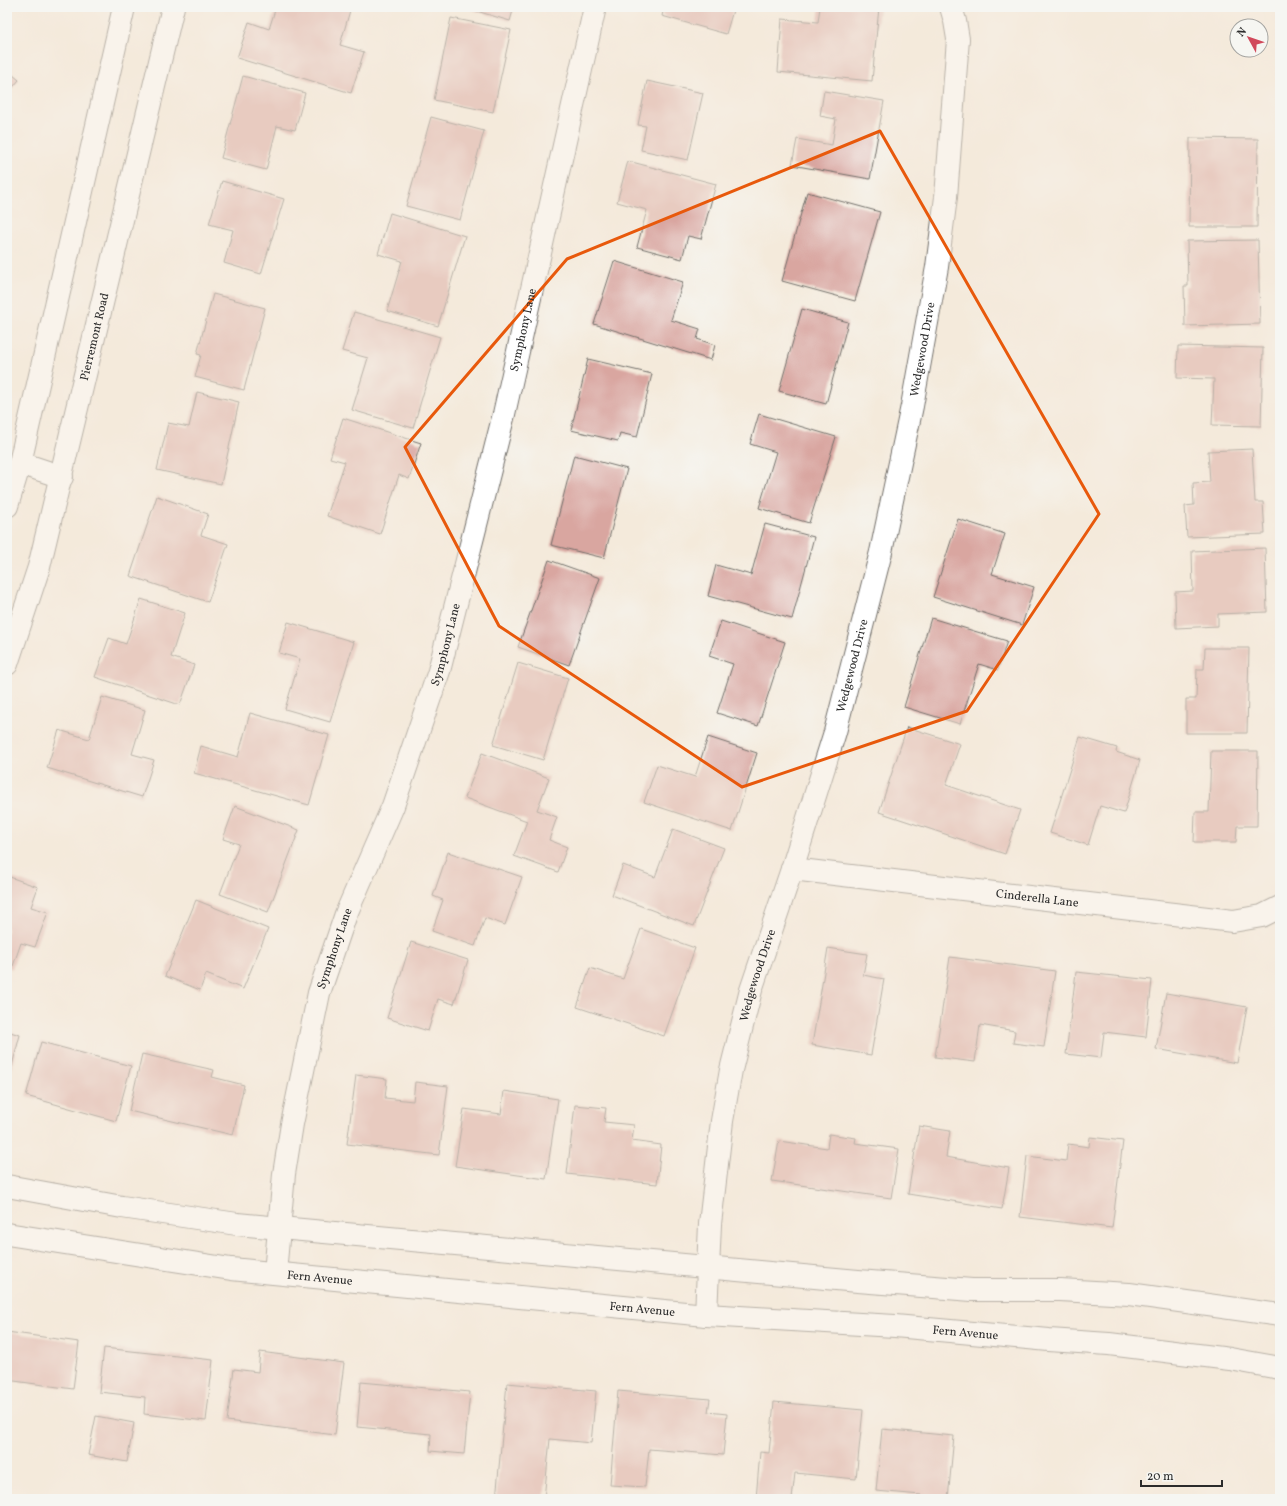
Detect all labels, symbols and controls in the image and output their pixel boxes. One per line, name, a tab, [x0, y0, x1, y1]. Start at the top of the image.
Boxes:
north arrow	[1229, 18, 1269, 58]
text: N	[1234, 25, 1251, 40]
street label: Symphony Lane	[507, 287, 541, 373]
street label: Pierremont Road	[77, 291, 113, 383]
street label: Wedgewood Drive	[907, 301, 940, 398]
street label: Symphony Lane	[427, 601, 465, 688]
street label: Wedgewood Drive	[833, 617, 873, 714]
street label: Cinderella Lane	[995, 886, 1080, 912]
street label: Symphony Lane	[314, 905, 357, 991]
street label: Wedgewood Drive	[736, 927, 780, 1023]
street label: Fern Avenue	[286, 1267, 354, 1290]
street label: Fern Avenue	[609, 1299, 676, 1321]
street label: Fern Avenue	[932, 1322, 999, 1344]
scale bar	[1141, 1462, 1222, 1488]
text: 20 m	[1147, 1469, 1174, 1485]

